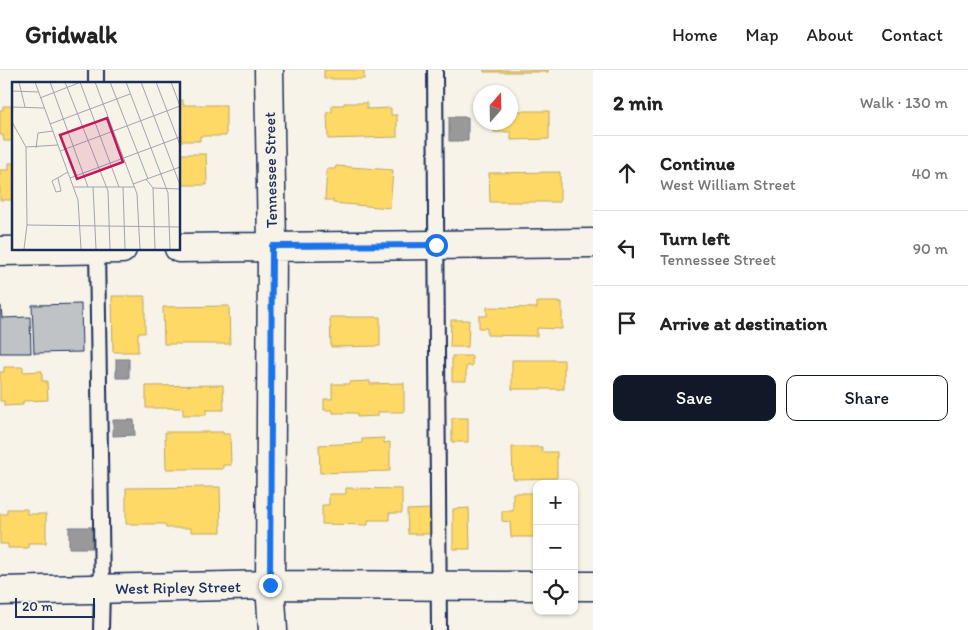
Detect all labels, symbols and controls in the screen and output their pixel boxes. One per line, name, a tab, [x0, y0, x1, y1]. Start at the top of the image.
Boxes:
text: Gridwalk	[25, 20, 117, 49]
text: Home	[672, 24, 718, 46]
text: Map	[746, 24, 779, 46]
text: About	[807, 24, 853, 46]
text: Contact	[881, 24, 943, 46]
inset map	[12, 82, 180, 250]
north arrow	[473, 85, 518, 130]
text: 2 min	[613, 90, 663, 115]
text: Walk · 130 m	[860, 93, 948, 112]
street label: Tennessee Street	[260, 112, 281, 228]
text: Continue	[660, 152, 735, 175]
icon: ahead	[613, 159, 641, 187]
text: 40 m	[911, 164, 948, 183]
text: West William Street	[660, 175, 796, 194]
text: Turn left	[660, 227, 730, 250]
route start	[425, 234, 448, 257]
icon: left	[613, 234, 641, 262]
text: 90 m	[913, 239, 948, 258]
text: Tennessee Street	[660, 250, 776, 269]
icon: arrive	[613, 309, 641, 337]
text: Arrive at destination	[660, 312, 827, 335]
button: Save	[613, 375, 776, 421]
button: Share	[786, 375, 948, 421]
map controls	[533, 480, 578, 615]
button: +	[533, 480, 578, 525]
button: −	[533, 525, 578, 570]
button: locate	[533, 570, 578, 615]
route end	[259, 574, 282, 597]
street label: West Ripley Street	[115, 577, 241, 598]
scale bar	[15, 595, 95, 618]
text: 20 m	[22, 598, 53, 615]

